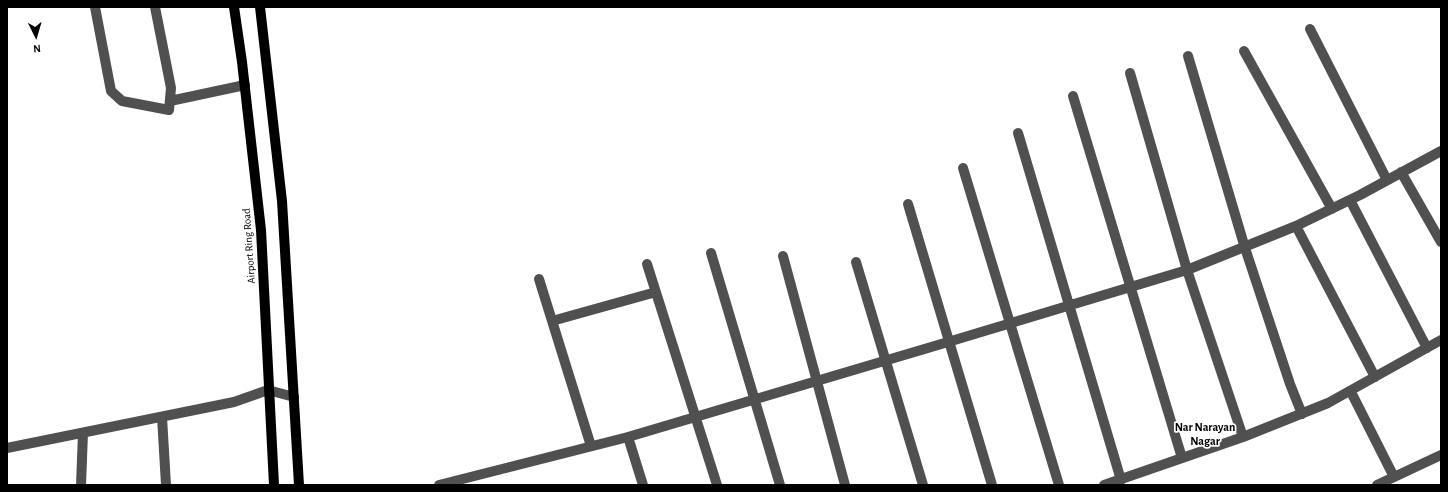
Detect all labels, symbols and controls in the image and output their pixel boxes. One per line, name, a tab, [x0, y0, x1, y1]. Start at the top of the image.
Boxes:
north arrow	[16, 16, 56, 56]
text: N	[33, 43, 41, 54]
street label: Airport Ring Road	[240, 208, 258, 284]
district label: Nar Narayan Nagar	[1175, 420, 1235, 448]

